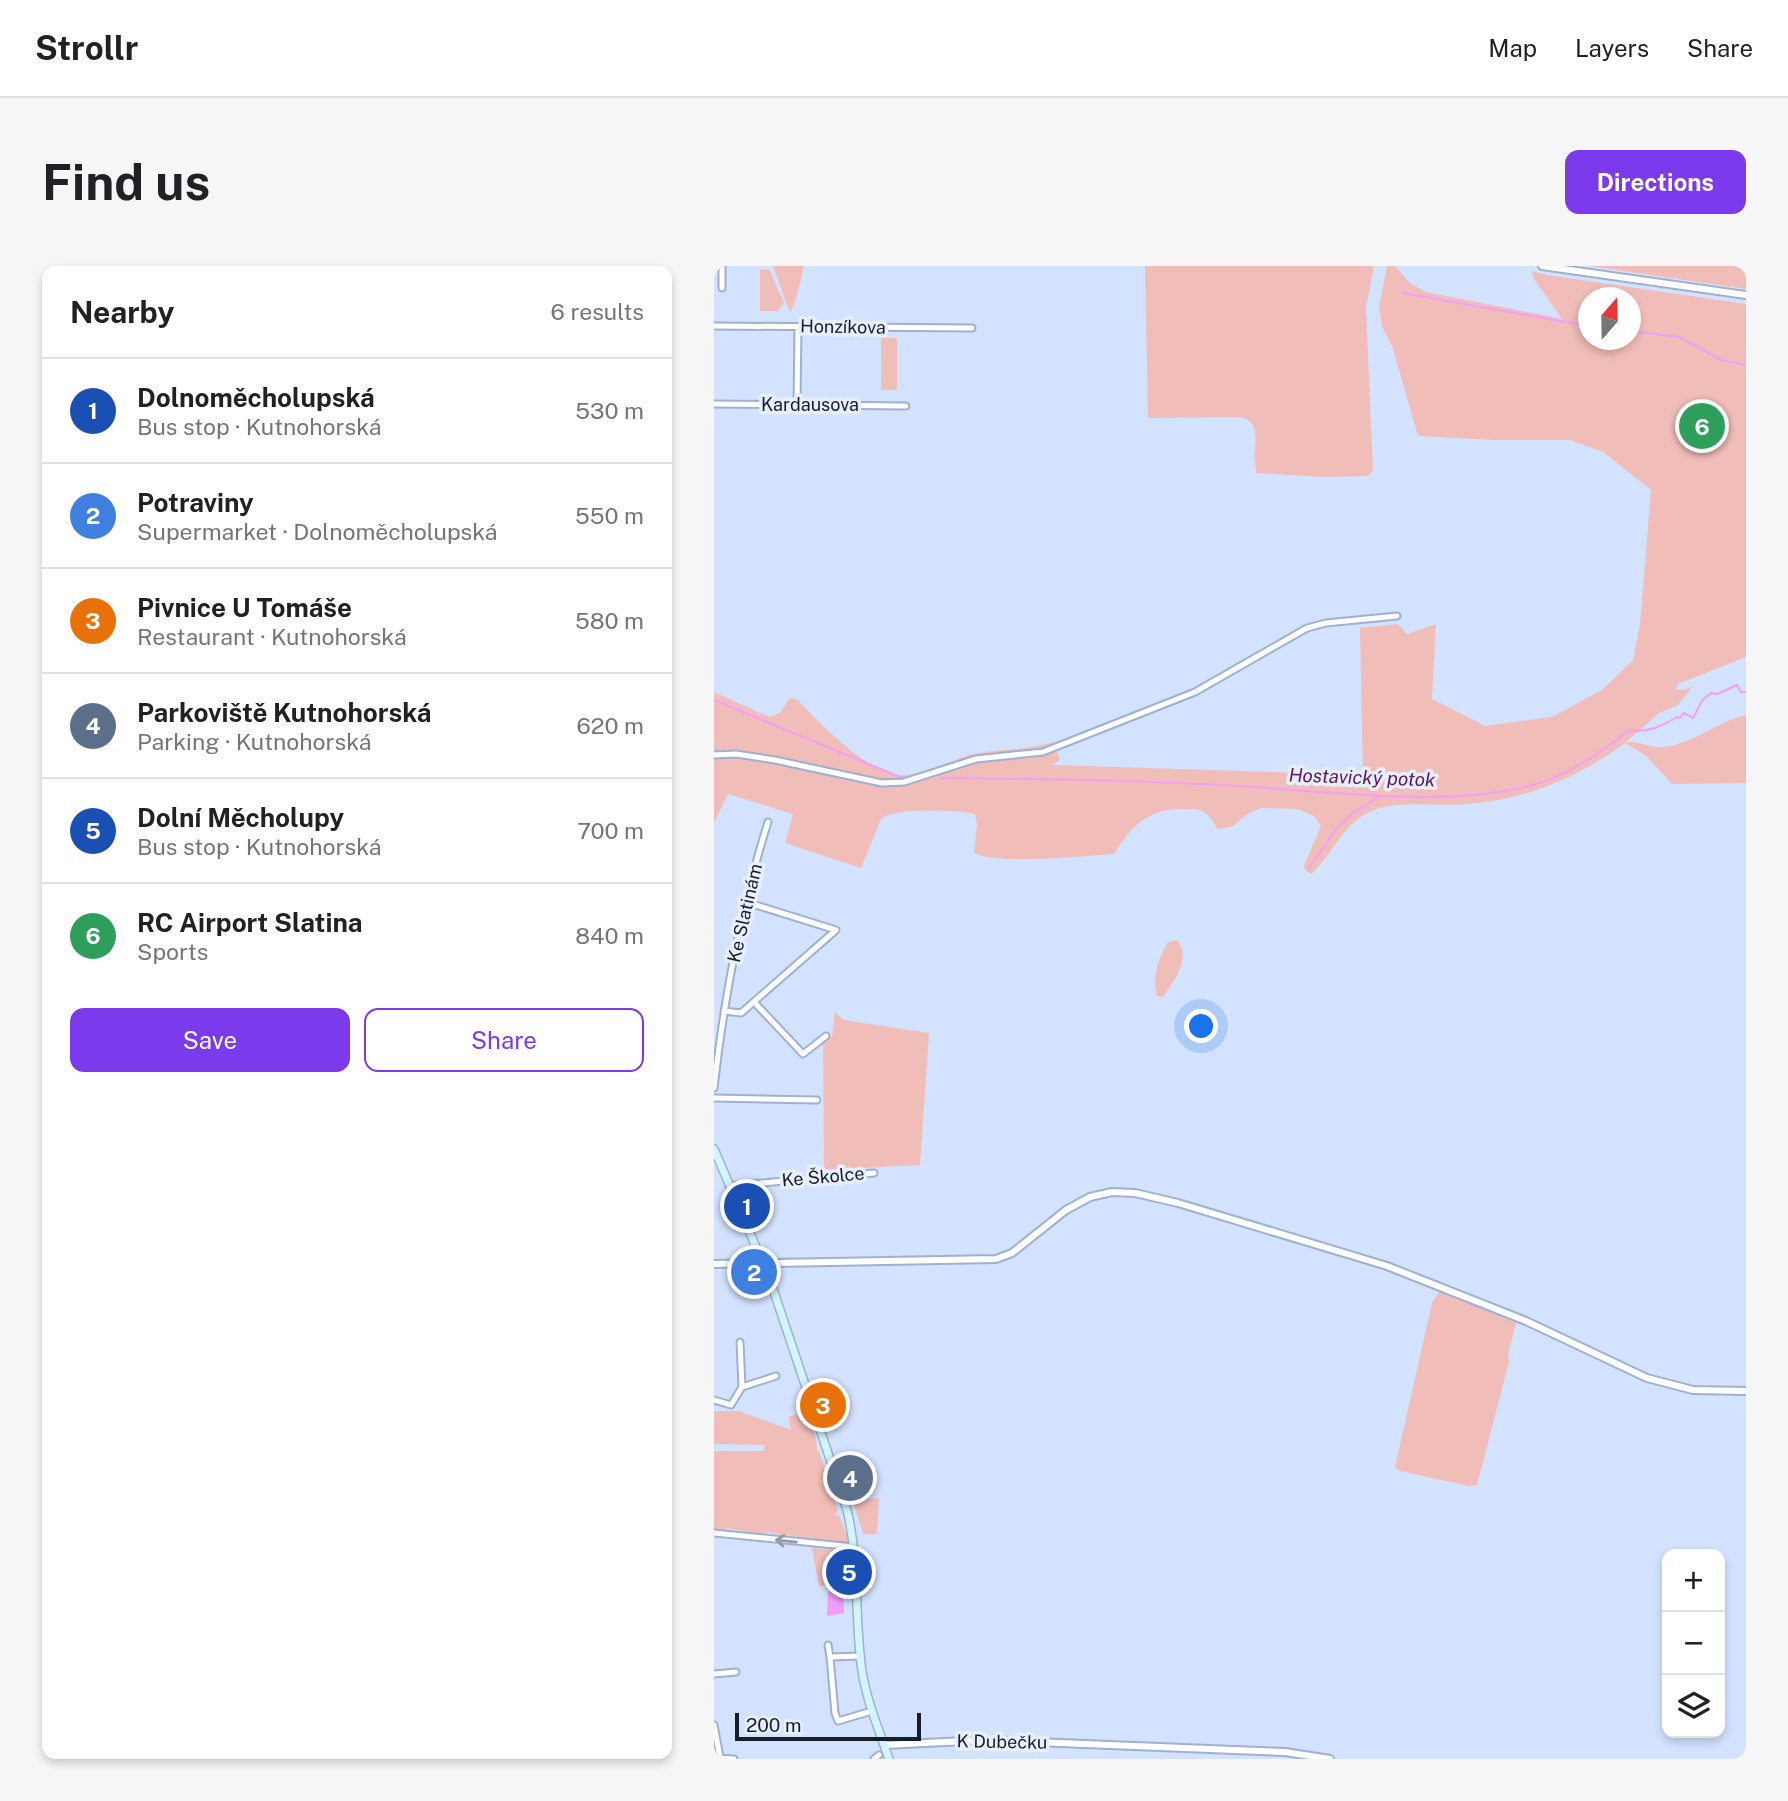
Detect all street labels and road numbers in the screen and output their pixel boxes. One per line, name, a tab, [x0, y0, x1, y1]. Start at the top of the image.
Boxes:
street label: Honzíkova	[800, 315, 886, 338]
street label: Kardausova	[761, 394, 859, 415]
street label: Ke Slatinám	[723, 861, 766, 964]
street label: Ke Školce	[781, 1162, 865, 1191]
street label: K Dubečku	[956, 1730, 1048, 1753]

